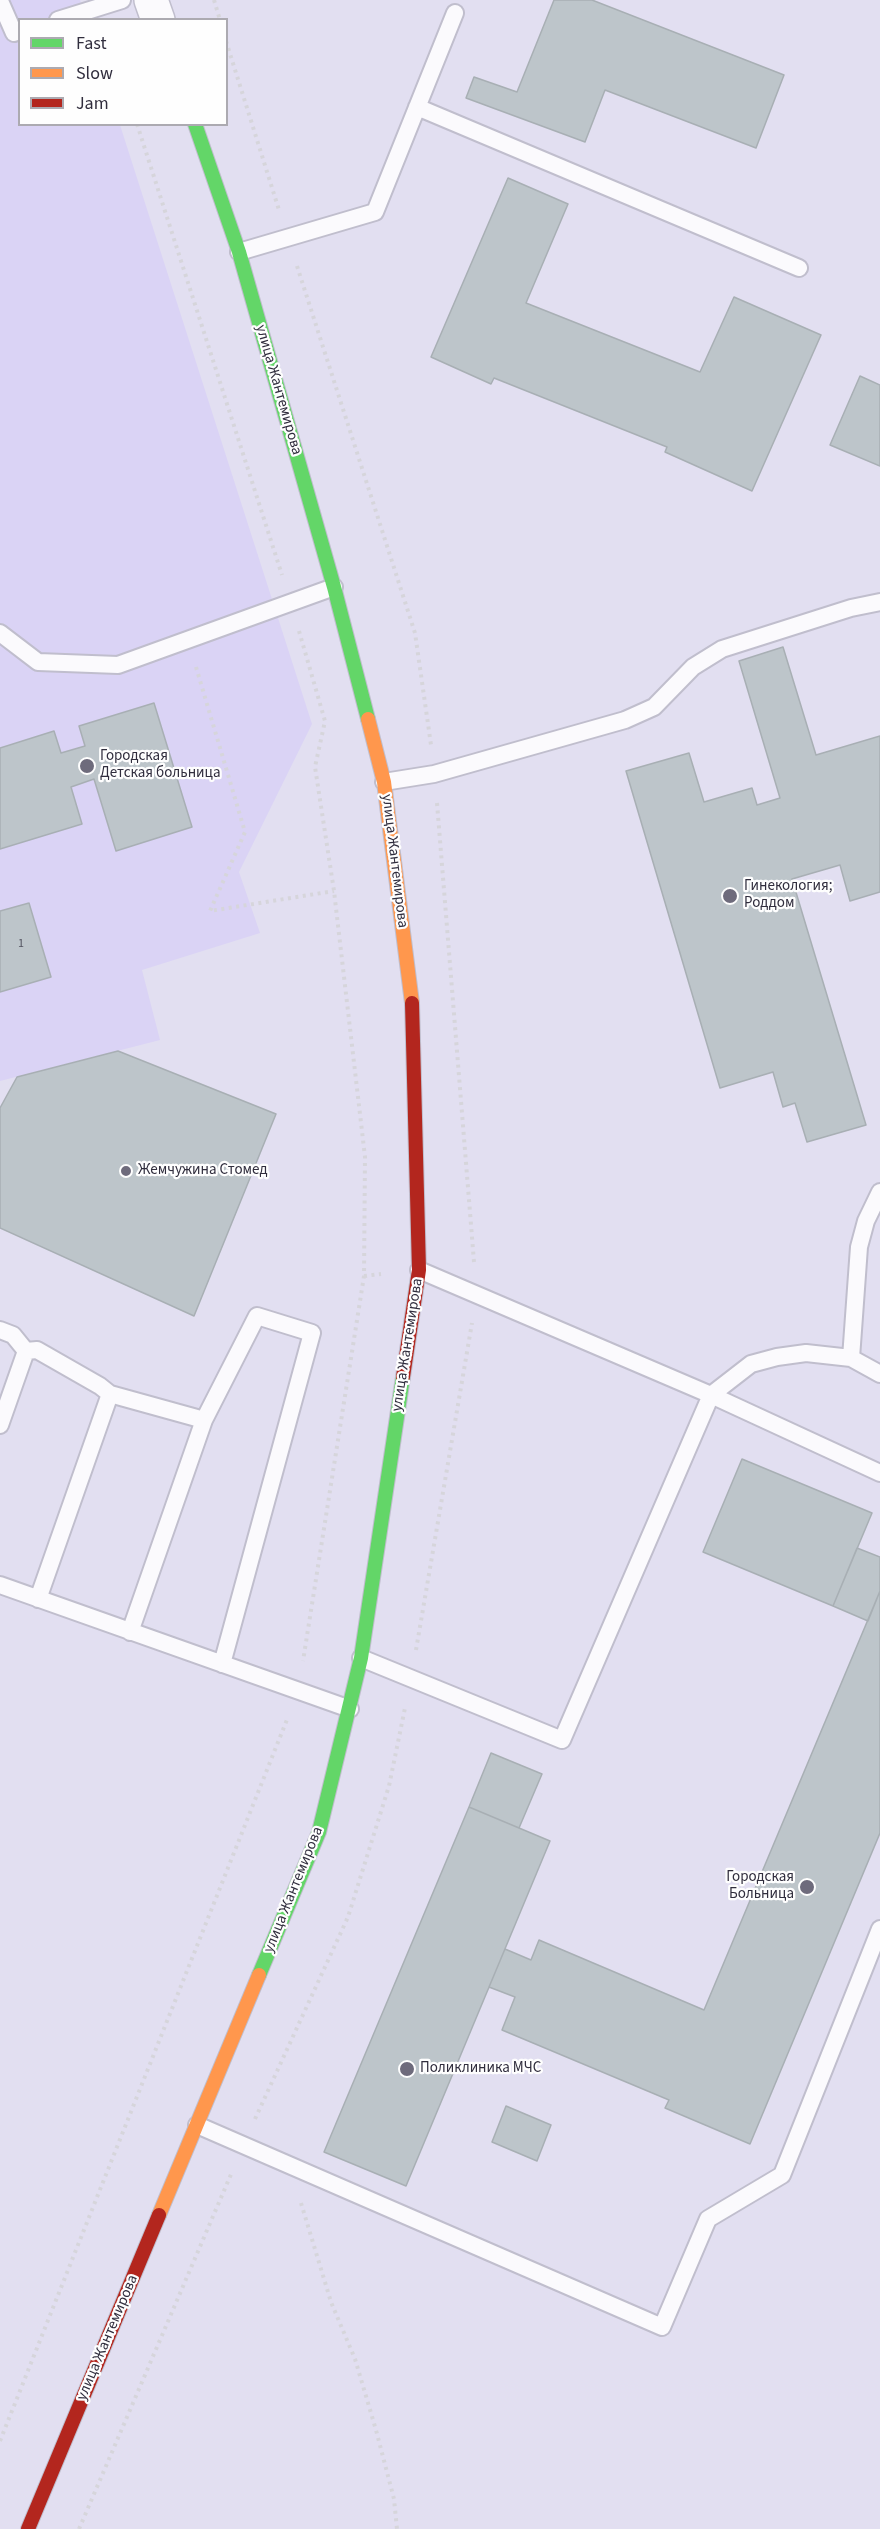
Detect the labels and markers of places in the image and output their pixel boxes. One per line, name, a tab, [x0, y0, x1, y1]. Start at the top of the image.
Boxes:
place label: Городская Детская больница	[100, 748, 221, 783]
marker: Городская Детская больница	[78, 757, 96, 775]
place label: Гинекология; Роддом	[744, 878, 832, 913]
marker: Гинекология; Роддом	[721, 887, 739, 905]
place label: Жемчужина Стомед	[138, 1162, 267, 1180]
marker: Жемчужина Стомед	[119, 1164, 133, 1178]
place label: Городская Больница	[726, 1869, 794, 1904]
marker: Городская Больница	[798, 1878, 816, 1896]
marker: Поликлиника МЧС	[398, 2060, 416, 2078]
place label: Поликлиника МЧС	[420, 2060, 541, 2078]

